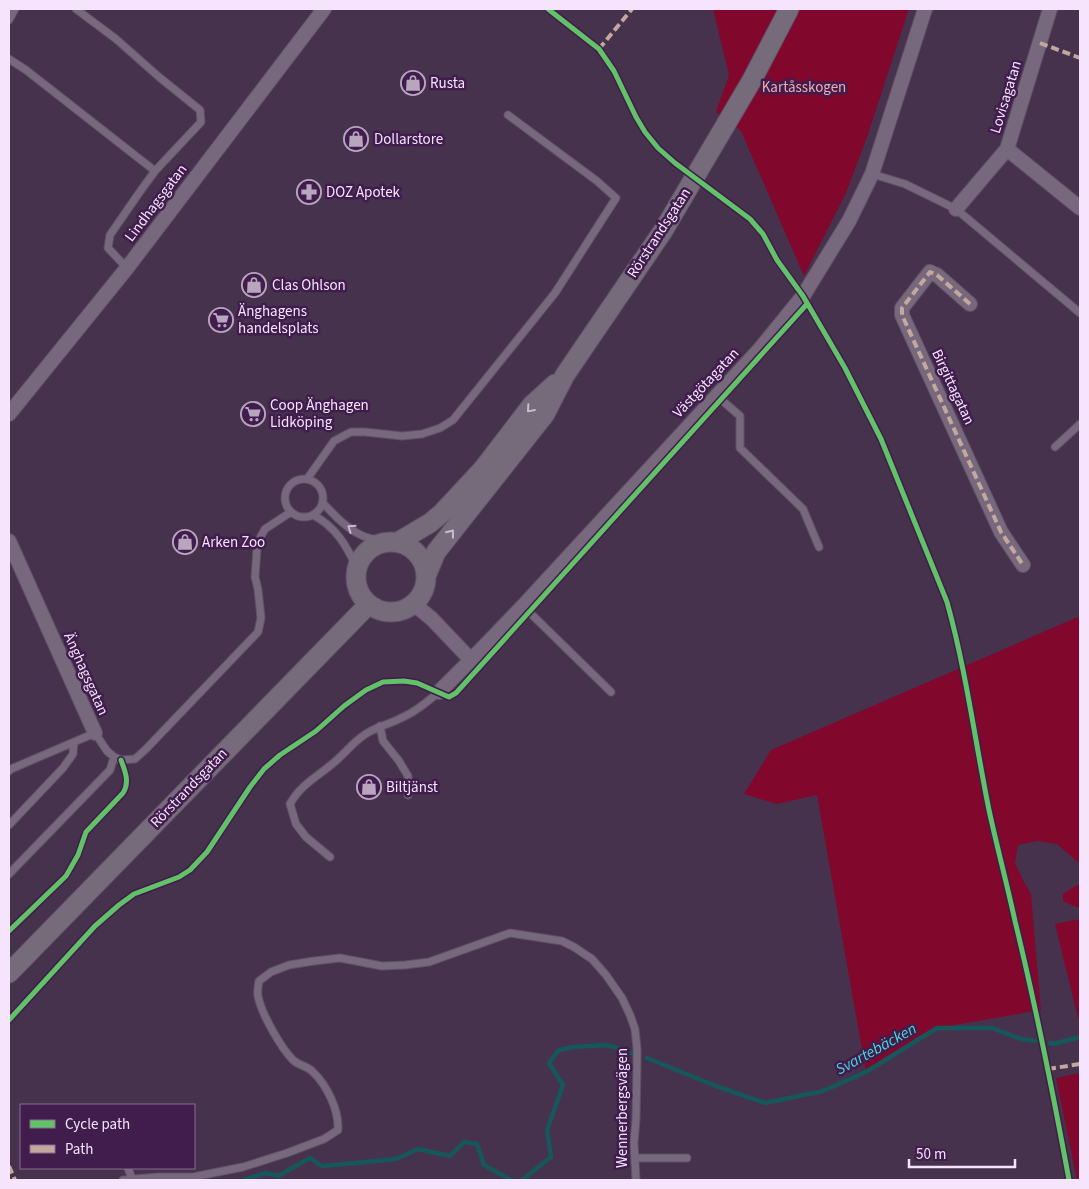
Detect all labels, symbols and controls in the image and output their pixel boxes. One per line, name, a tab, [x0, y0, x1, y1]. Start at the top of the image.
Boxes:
street label: Lovisagatan	[985, 58, 1027, 136]
shop icon: Rusta	[400, 70, 426, 96]
place label: Rusta	[430, 73, 465, 94]
park label: Kartåsskogen	[762, 77, 846, 98]
shop icon: Dollarstore	[343, 126, 369, 152]
place label: Dollarstore	[374, 129, 443, 150]
street label: Lindhagsgatan	[120, 160, 192, 246]
pharmacy icon: DOZ Apotek	[296, 179, 322, 205]
place label: DOZ Apotek	[326, 182, 401, 203]
street label: Rörstrandsgatan	[622, 184, 696, 282]
shop icon: Clas Ohlson	[241, 272, 267, 298]
place label: Clas Ohlson	[272, 275, 346, 296]
place label: Änghagens handelsplats	[238, 301, 319, 339]
supermarket icon: Änghagens handelsplats	[208, 307, 234, 333]
street label: Västgötagatan	[668, 343, 744, 423]
street label: Birgittagatan	[926, 346, 980, 428]
place label: Coop Änghagen Lidköping	[270, 395, 369, 433]
supermarket icon: Coop Änghagen Lidköping	[240, 401, 266, 427]
one-way arrow	[527, 403, 536, 412]
one-way arrow	[347, 525, 357, 534]
shop icon: Arken Zoo	[172, 529, 198, 555]
one-way arrow	[445, 530, 453, 539]
place label: Arken Zoo	[202, 532, 265, 553]
street label: Änghagsgatan	[58, 629, 114, 719]
street label: Rörstrandsgatan	[146, 744, 232, 832]
shop icon: Biltjänst	[356, 774, 382, 800]
place label: Biltjänst	[386, 777, 438, 798]
water label: Svartebäcken	[832, 1018, 920, 1080]
street label: Wennerbergsvägen	[612, 1048, 633, 1168]
legend	[20, 1104, 195, 1169]
text: Cycle path	[65, 1114, 130, 1135]
scale bar	[909, 1136, 1015, 1168]
text: Path	[65, 1139, 93, 1160]
text: 50 m	[916, 1144, 946, 1165]

